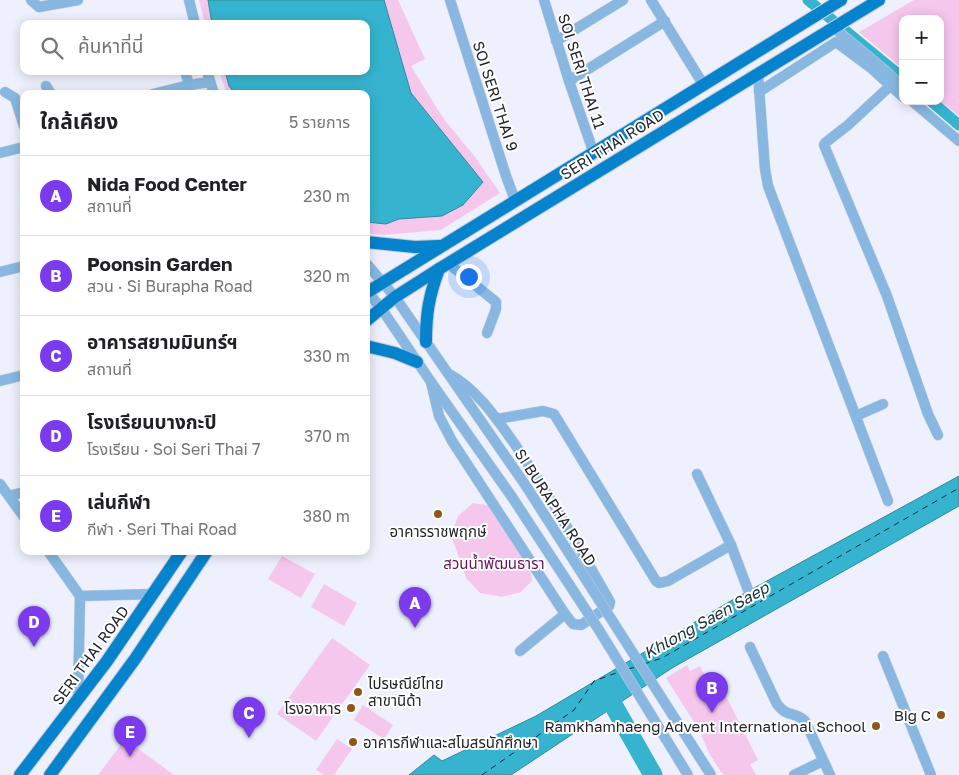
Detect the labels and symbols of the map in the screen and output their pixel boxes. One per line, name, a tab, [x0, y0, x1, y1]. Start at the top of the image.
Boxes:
street label: SOI SERI THAI 11	[555, 11, 609, 131]
street label: SOI SERI THAI 9	[470, 39, 522, 153]
street label: SERI THAI ROAD	[557, 105, 667, 183]
your location	[456, 264, 482, 290]
street label: SI BURAPHA ROAD	[511, 445, 601, 569]
marker: อาคารราชพฤกษ์	[432, 508, 444, 520]
place label: อาคารราชพฤกษ์	[389, 522, 487, 540]
park label: สวนน้ำพัฒนธารา	[443, 553, 545, 572]
water label: Khlong Saen Saep	[640, 577, 773, 663]
pin: A	[399, 587, 431, 628]
street label: SERI THAI ROAD	[48, 602, 132, 708]
pin: D	[18, 606, 50, 647]
pin: B	[696, 672, 728, 713]
place label: ไปรษณีย์ไทย สาขานิด้า	[367, 674, 444, 709]
marker: ไปรษณีย์ไทย สาขานิด้า	[352, 686, 364, 698]
pin: C	[233, 697, 265, 738]
place label: โรงอาหาร	[284, 699, 341, 717]
marker: โรงอาหาร	[345, 702, 357, 714]
place label: Big C	[894, 706, 931, 724]
marker: Big C	[935, 709, 947, 721]
pin: E	[114, 716, 146, 757]
place label: Ramkhamhaeng Advent International School	[544, 717, 866, 735]
marker: Ramkhamhaeng Advent International School	[870, 720, 882, 732]
place label: อาคารกีฬาและสโมสรนักศึกษา	[363, 733, 538, 751]
marker: อาคารกีฬาและสโมสรนักศึกษา	[347, 736, 359, 748]

